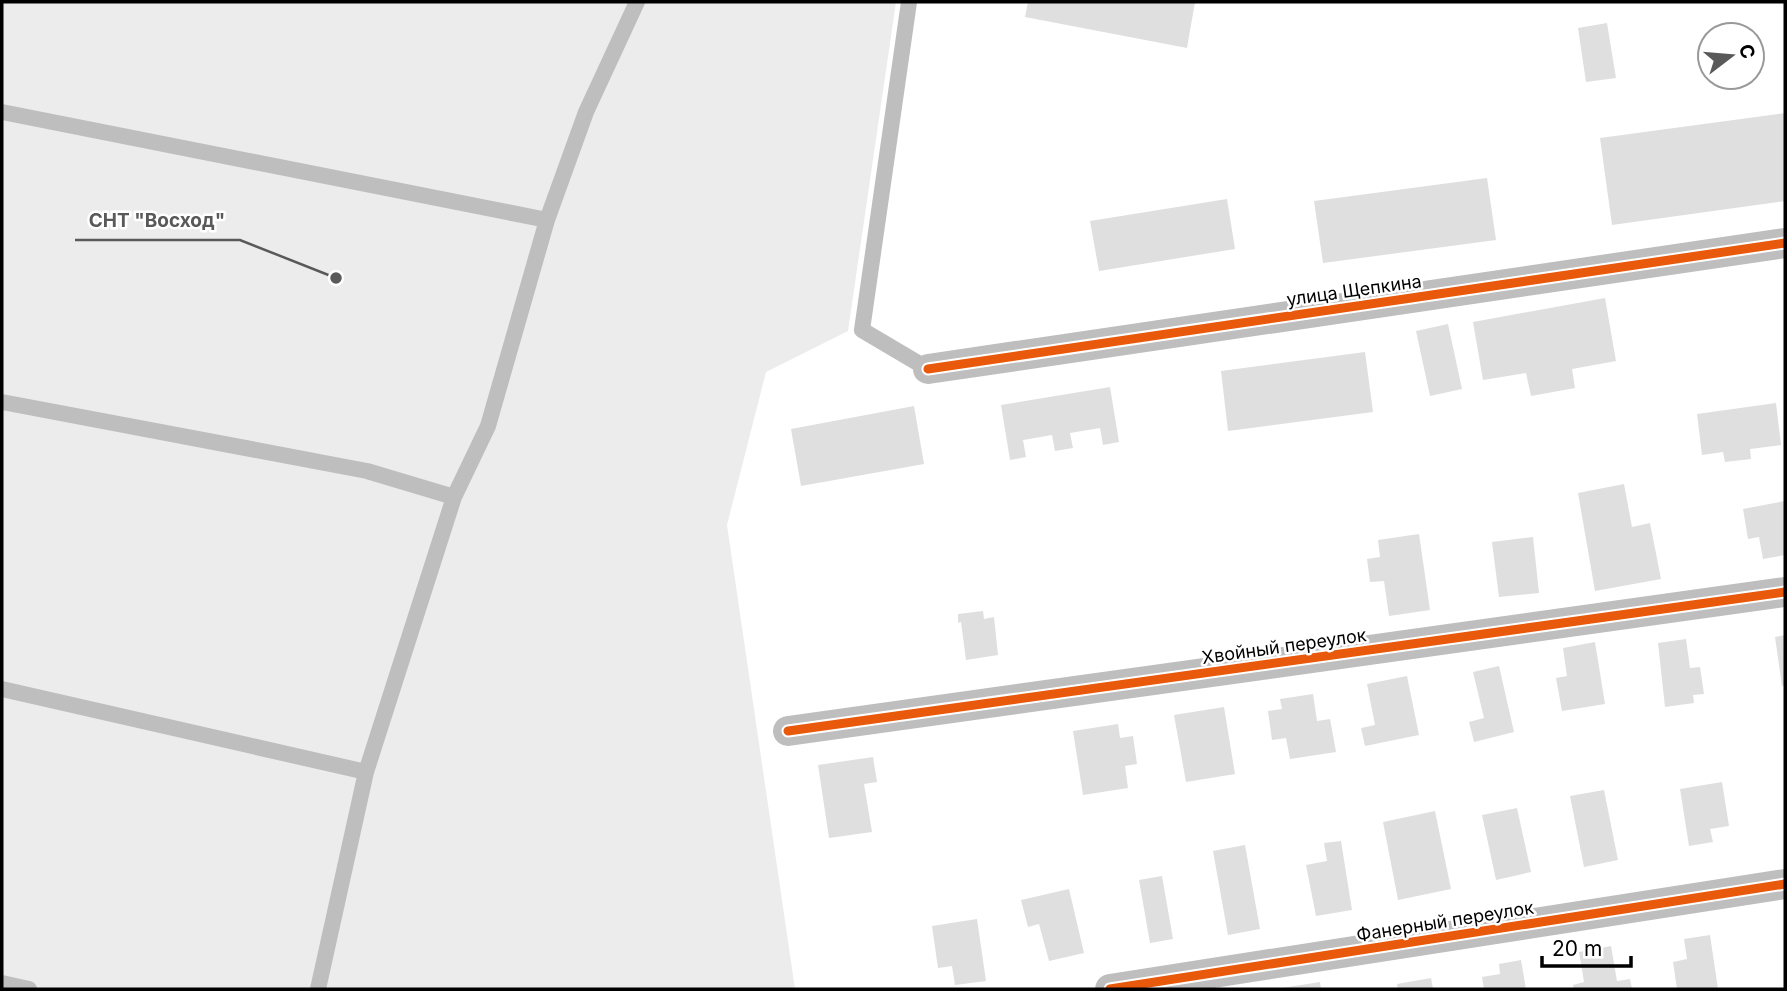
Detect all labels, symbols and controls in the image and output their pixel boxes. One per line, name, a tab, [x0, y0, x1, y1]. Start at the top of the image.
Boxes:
north arrow	[1696, 21, 1766, 91]
text: С	[1734, 42, 1760, 61]
callout: СНТ "Восход"	[75, 200, 240, 240]
text: СНТ "Восход"	[89, 209, 225, 232]
street label: улица Щепкина	[1285, 270, 1423, 310]
street label: Хвойный переулок	[1200, 624, 1368, 668]
street label: Фанерный переулок	[1355, 897, 1535, 945]
scale bar	[1542, 925, 1631, 969]
text: 20 m	[1552, 936, 1602, 961]

